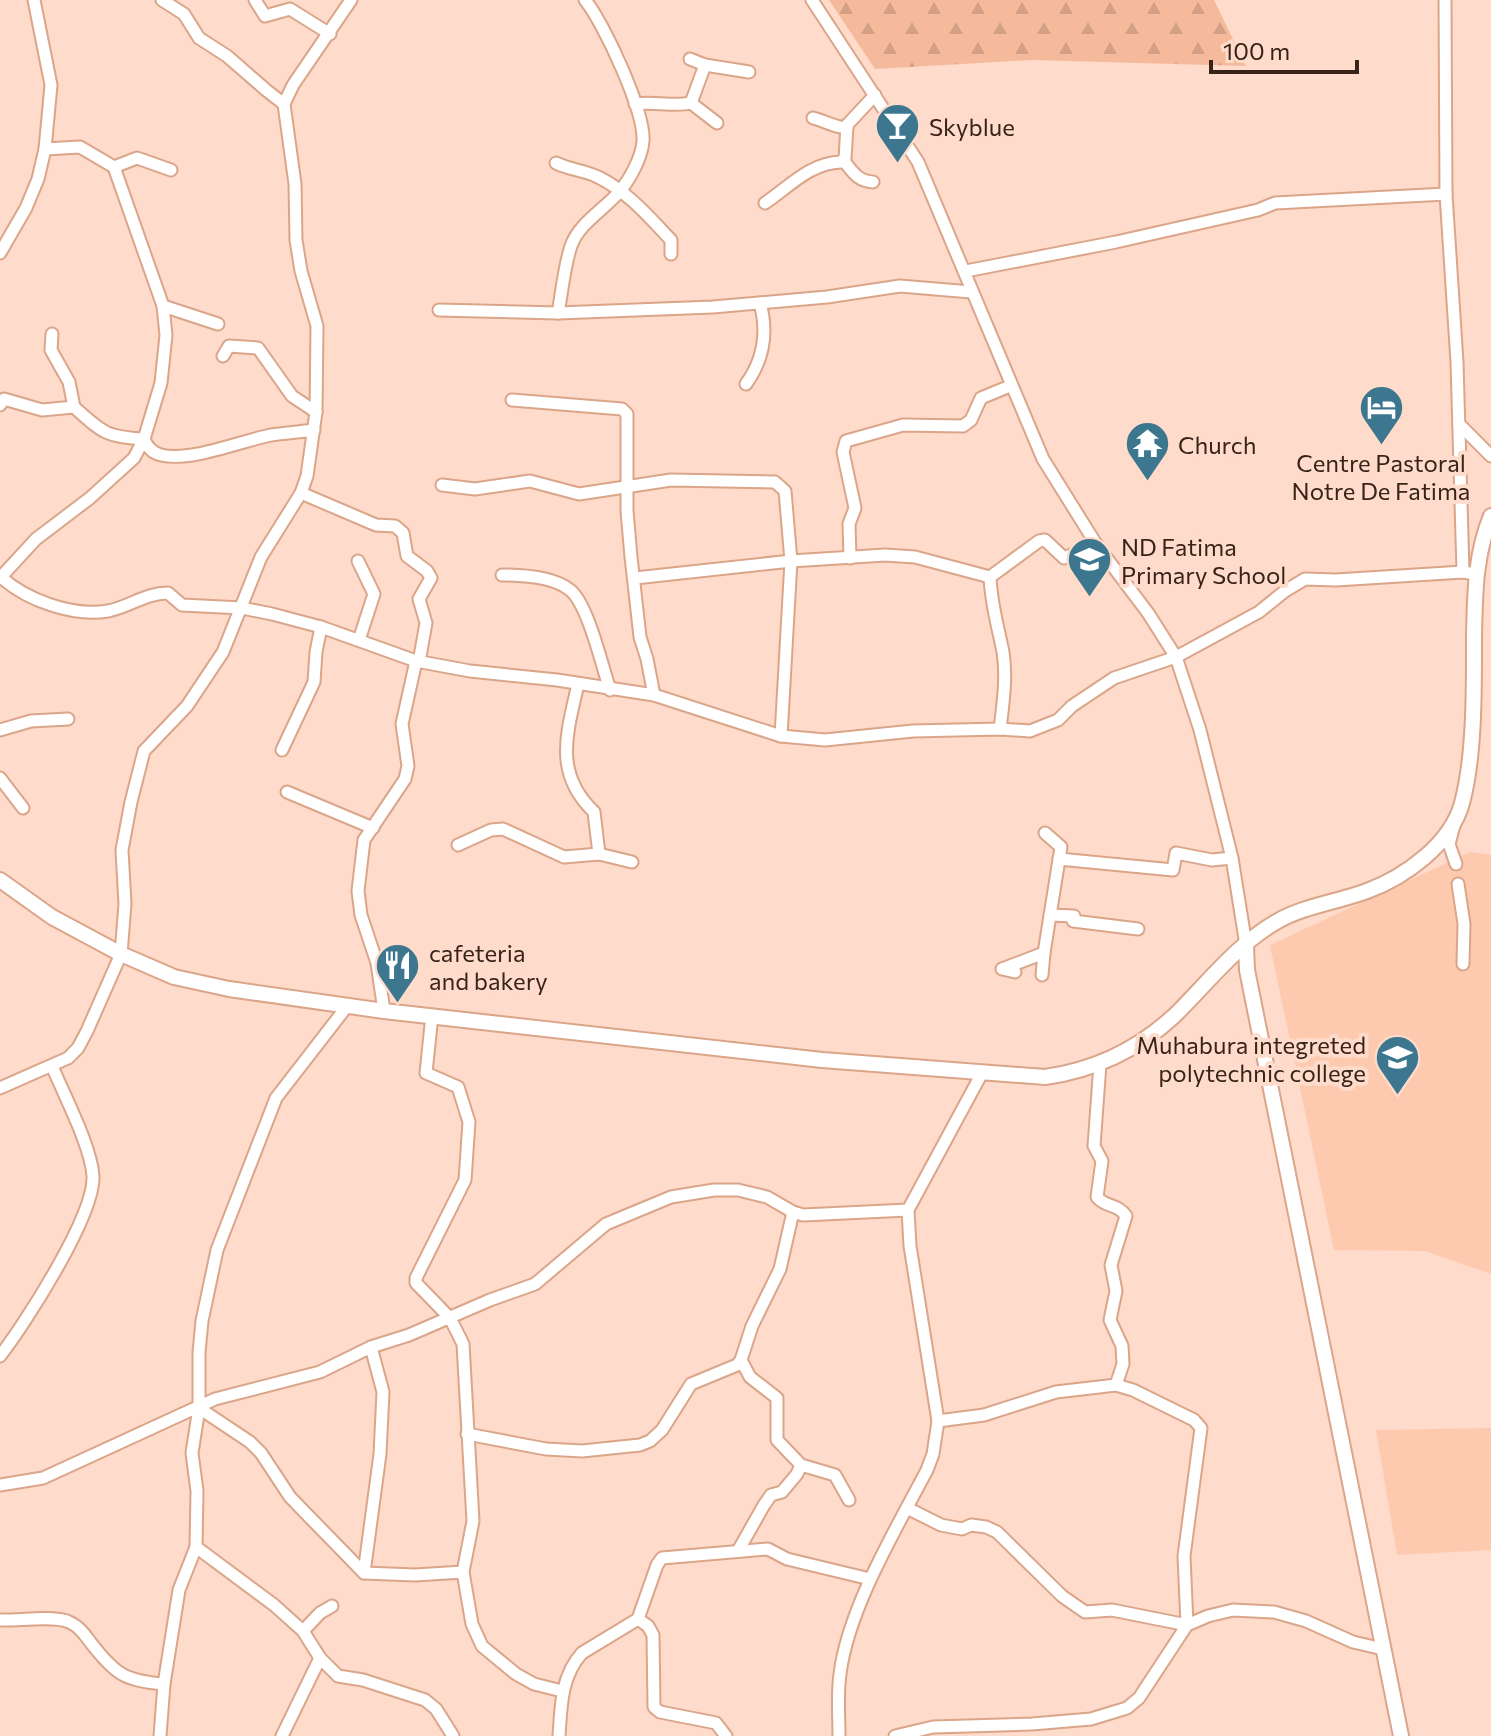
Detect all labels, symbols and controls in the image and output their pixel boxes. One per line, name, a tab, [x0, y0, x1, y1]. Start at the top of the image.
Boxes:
scale bar	[1211, 24, 1357, 74]
text: 100 m	[1223, 36, 1290, 65]
bar icon: Skyblue	[874, 102, 922, 165]
place label: Skyblue	[929, 112, 1015, 141]
hotel icon: Centre Pastoral Notre De Fatima	[1357, 384, 1405, 447]
temple icon: Church	[1123, 420, 1171, 483]
place label: Church	[1178, 430, 1256, 459]
place label: Centre Pastoral Notre De Fatima	[1292, 448, 1470, 505]
place label: ND Fatima Primary School	[1121, 532, 1286, 589]
school or university icon: ND Fatima Primary School	[1066, 536, 1114, 599]
place label: cafeteria and bakery	[429, 938, 548, 995]
restaurant icon: cafeteria and bakery	[374, 942, 422, 1005]
place label: Muhabura integreted polytechnic college	[1136, 1030, 1366, 1087]
school or university icon: Muhabura integreted polytechnic college	[1373, 1034, 1421, 1097]

